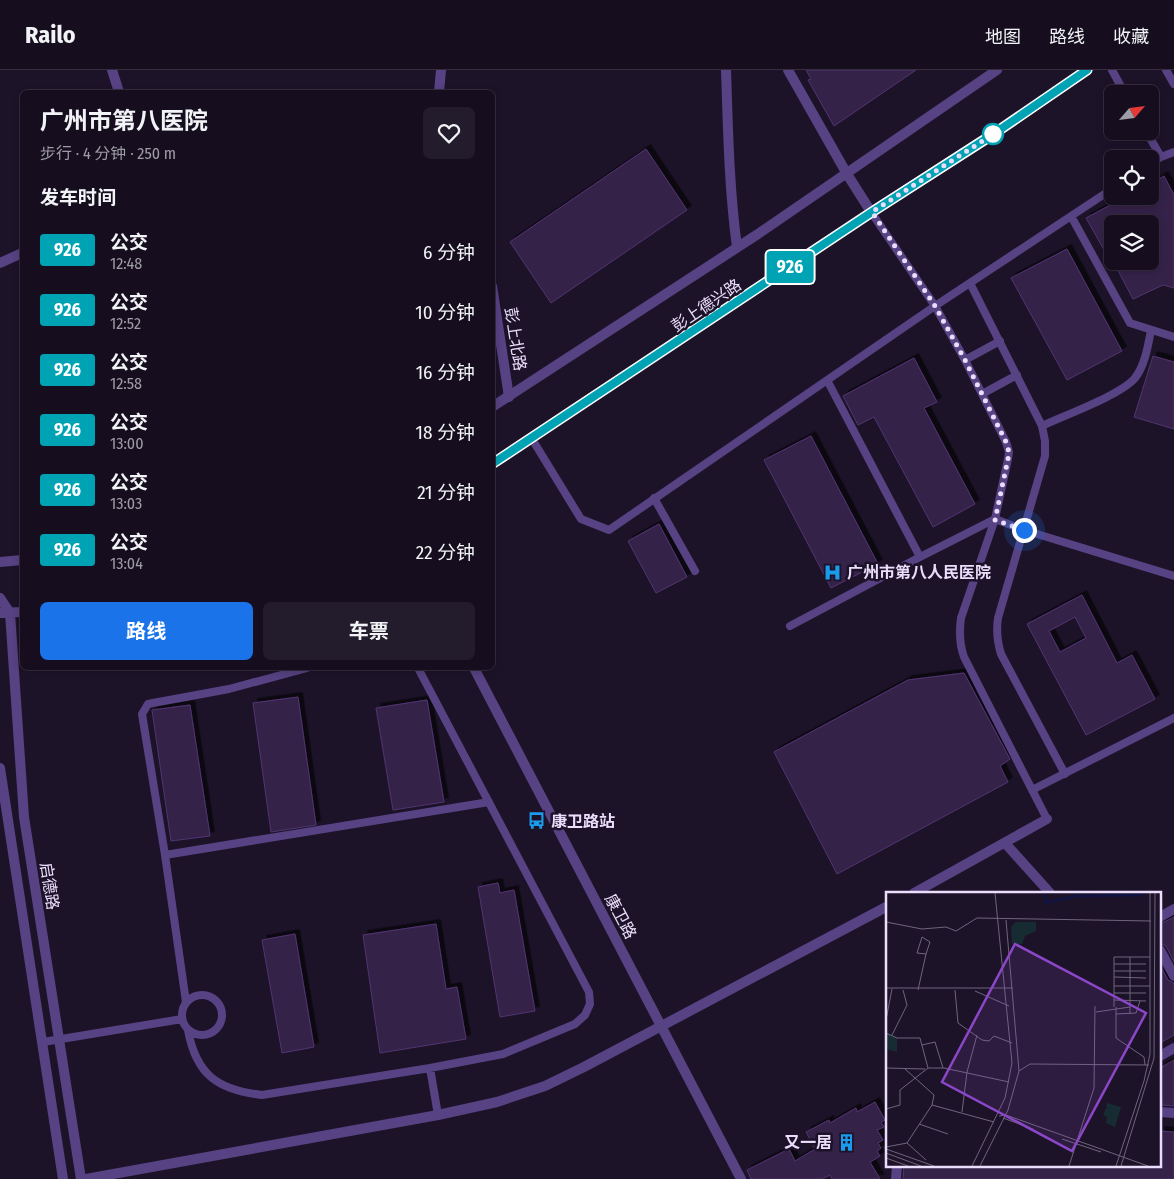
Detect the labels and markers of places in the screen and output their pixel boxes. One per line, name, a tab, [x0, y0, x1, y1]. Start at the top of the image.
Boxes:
unlabelled marker	[982, 123, 1004, 145]
hospital icon: 广州市第八人民医院	[823, 562, 843, 582]
place label: 广州市第八人民医院	[847, 563, 991, 582]
bus stop icon: 康卫路站	[527, 811, 547, 831]
place label: 康卫路站	[551, 812, 615, 831]
building icon: 又一居	[836, 1132, 856, 1152]
place label: 又一居	[784, 1133, 832, 1152]

